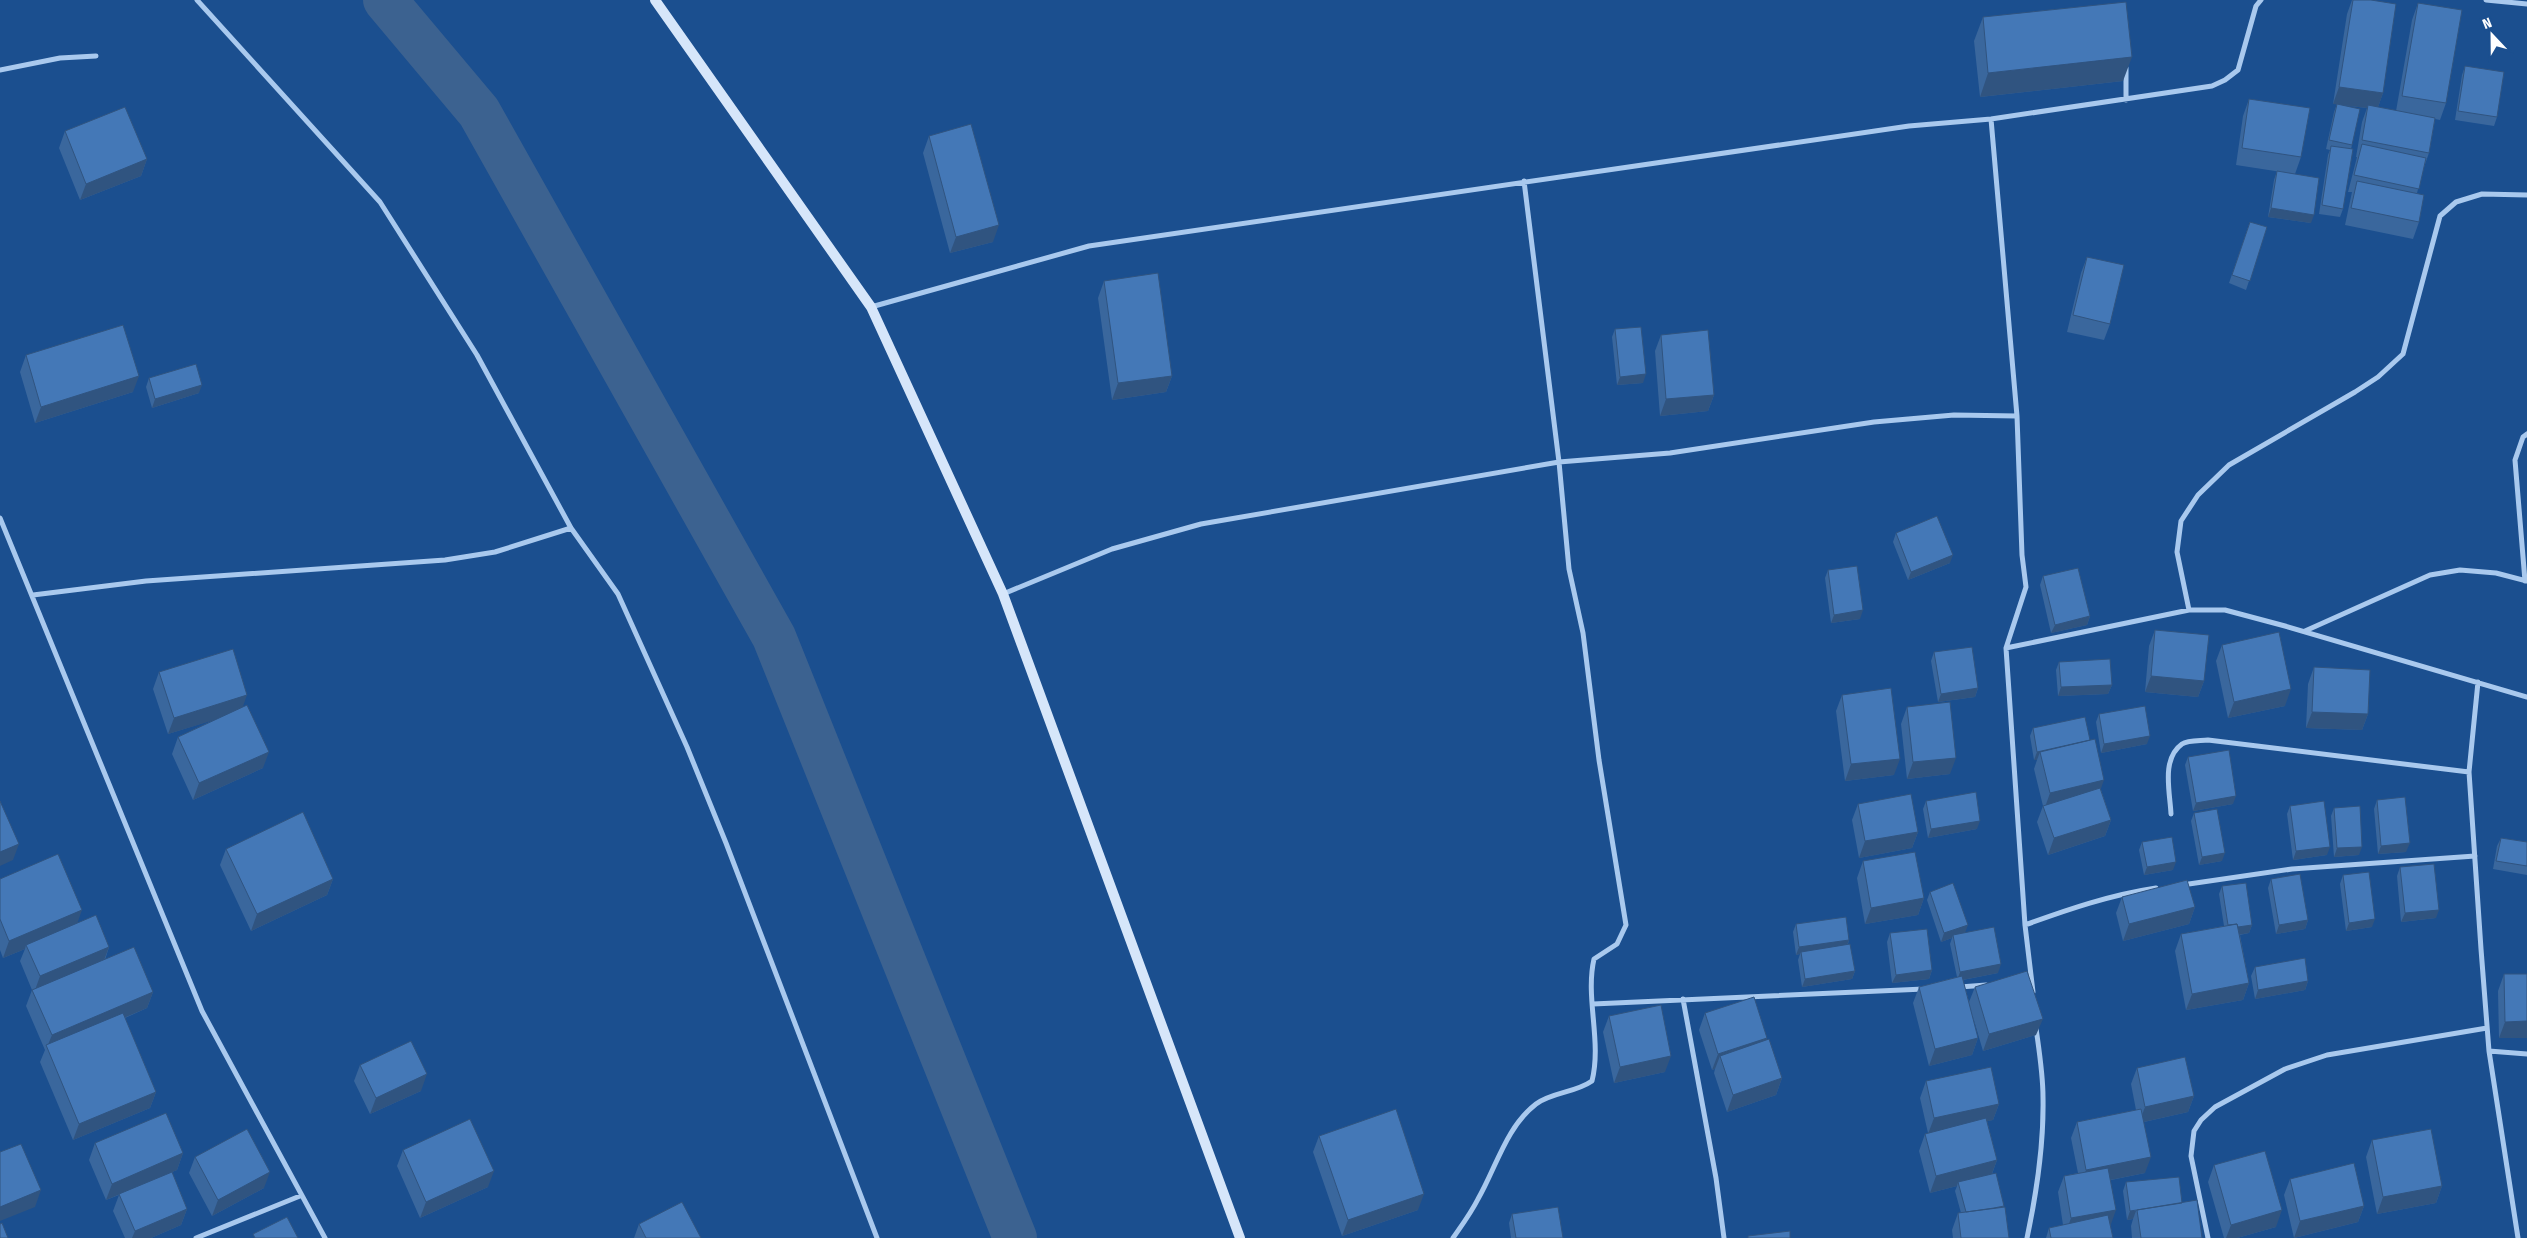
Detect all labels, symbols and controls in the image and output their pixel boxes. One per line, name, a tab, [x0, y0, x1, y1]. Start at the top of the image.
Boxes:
north arrow	[2467, 10, 2517, 60]
text: N	[2480, 14, 2494, 33]

